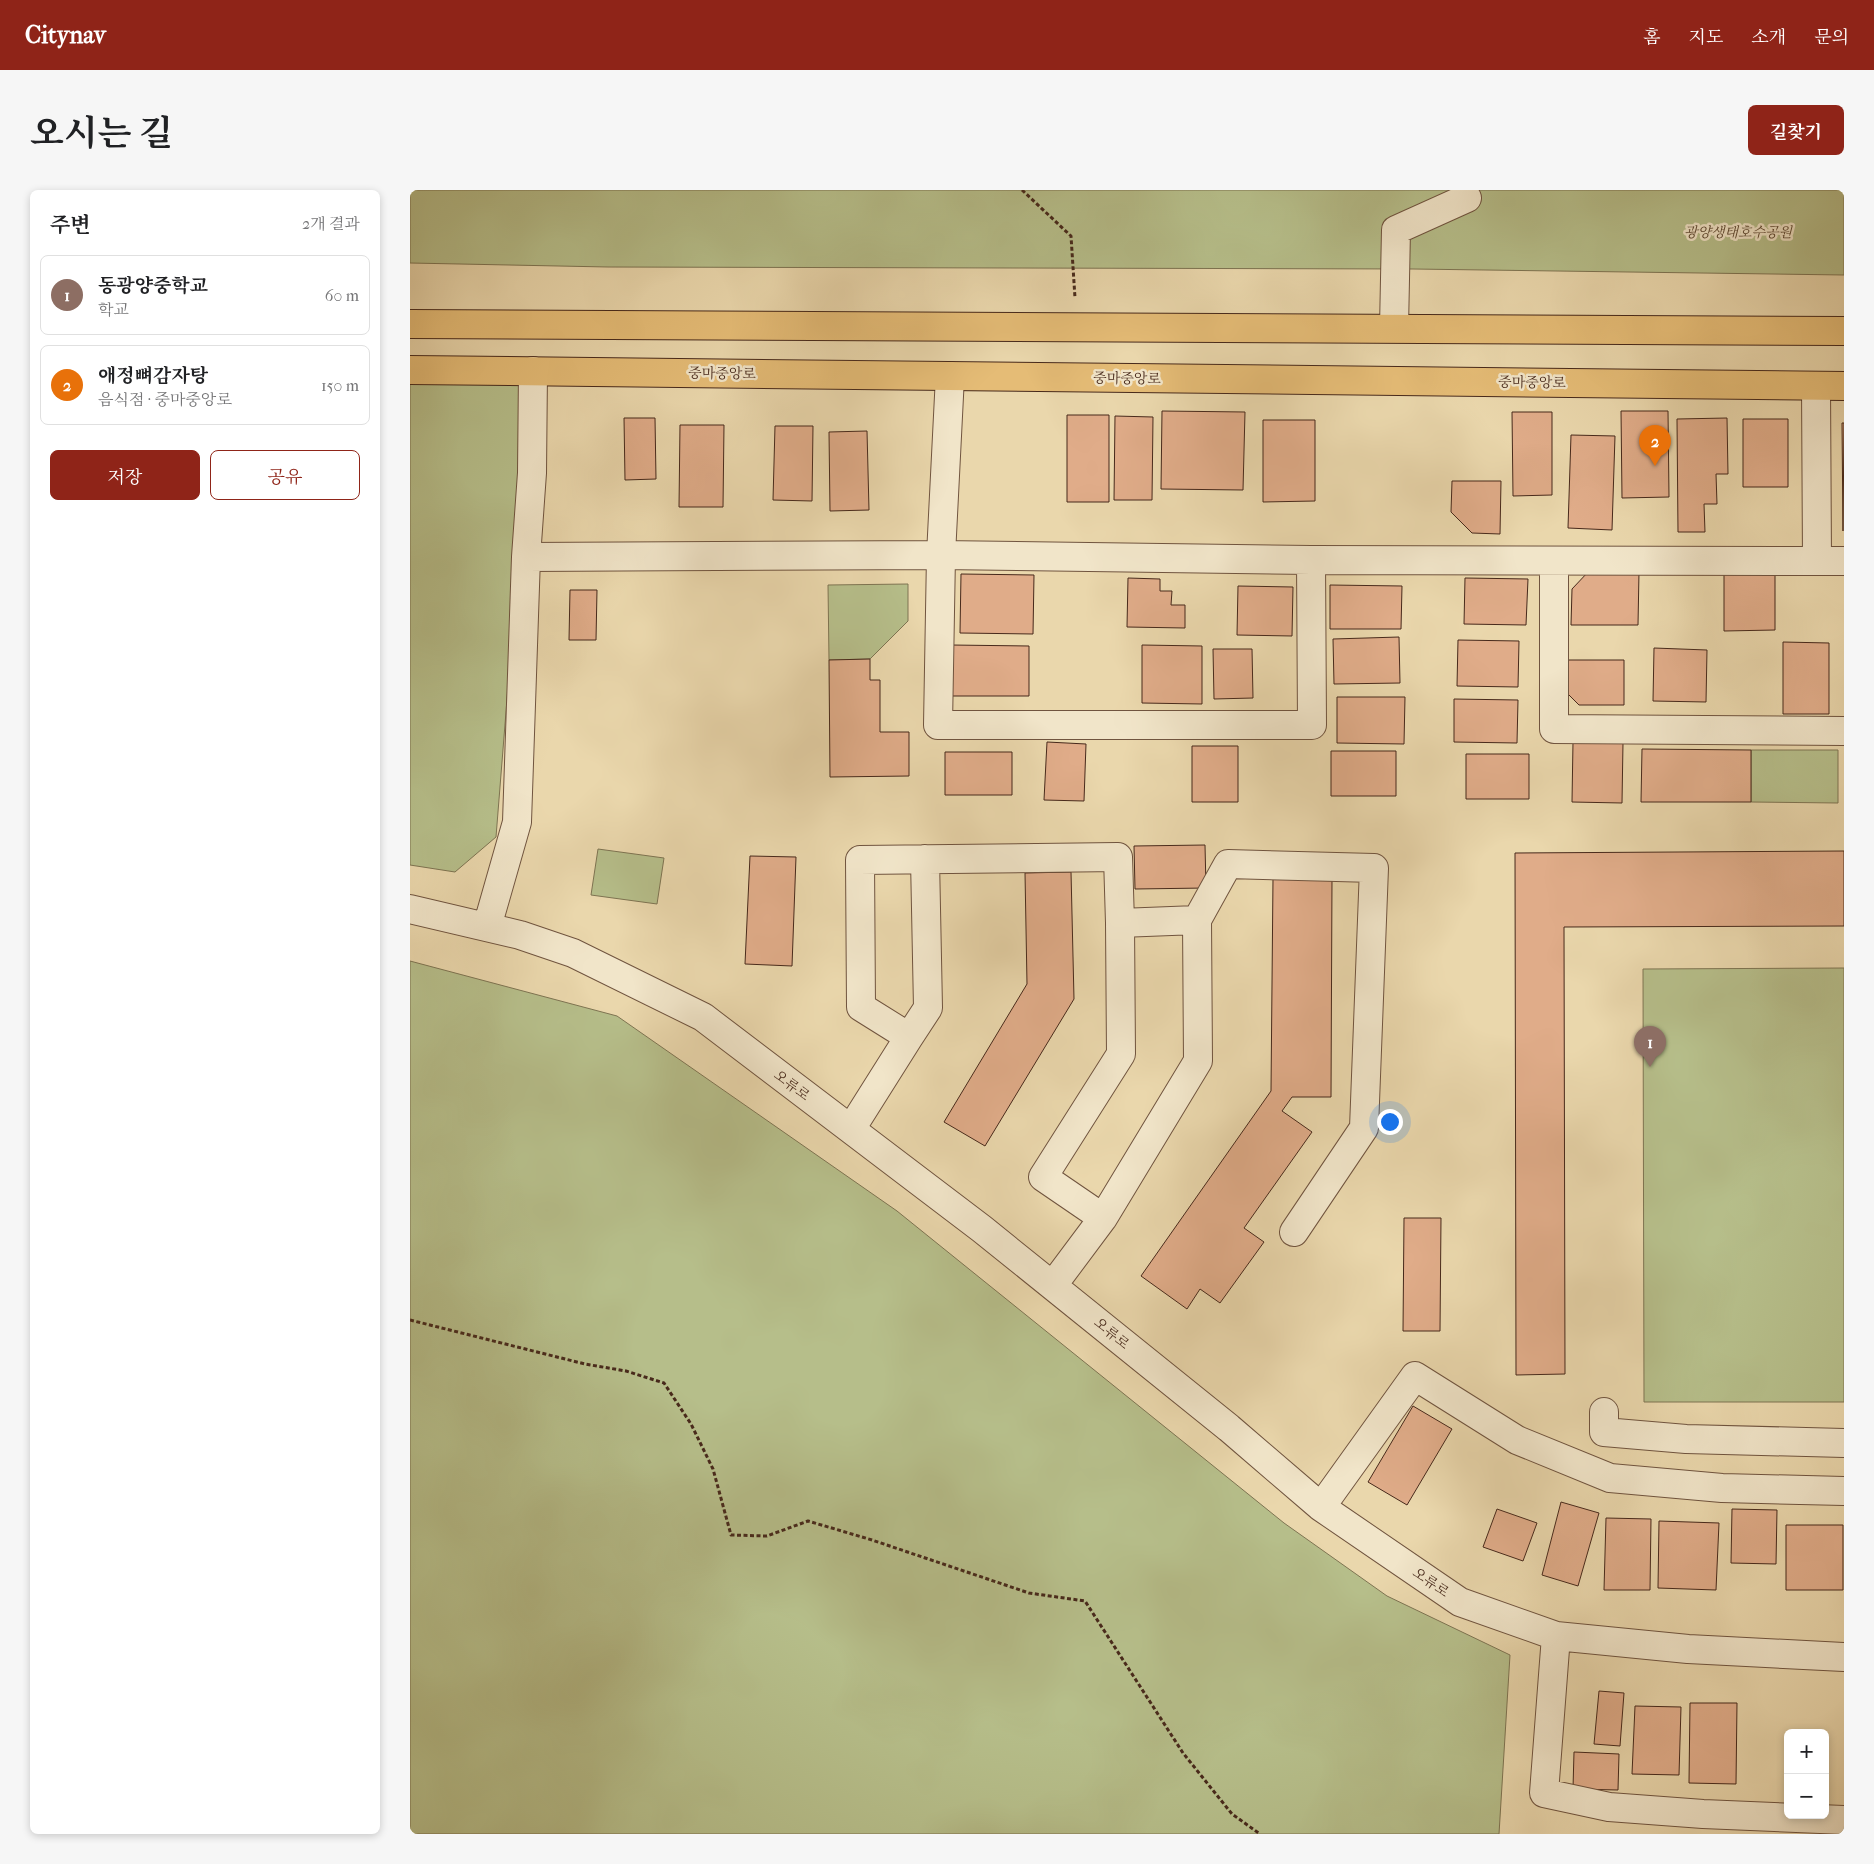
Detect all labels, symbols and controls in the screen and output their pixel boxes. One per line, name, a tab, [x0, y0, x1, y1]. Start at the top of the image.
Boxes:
text: Citynav	[25, 21, 106, 49]
text: 홈	[1643, 27, 1661, 48]
text: 지도	[1689, 27, 1723, 48]
text: 소개	[1751, 27, 1786, 48]
text: 문의	[1814, 27, 1849, 48]
button: 길찾기	[1748, 105, 1844, 155]
text: 오시는 길	[30, 113, 173, 154]
text: 주변	[50, 213, 91, 237]
text: 2개 결과	[302, 214, 360, 233]
park label: 광양생태호수공원	[1684, 224, 1794, 241]
text: 동광양중학교	[98, 275, 208, 297]
text: 1	[64, 286, 70, 305]
text: 60 m	[325, 286, 359, 305]
text: 학교	[98, 300, 129, 319]
street label: 중마중앙로	[688, 364, 756, 383]
text: 애정뼈감자탕	[98, 365, 208, 387]
street label: 중마중앙로	[1093, 369, 1161, 388]
street label: 중마중앙로	[1498, 373, 1566, 392]
text: 2	[63, 376, 71, 395]
text: 150 m	[321, 376, 359, 395]
text: 음식점 · 중마중앙로	[98, 390, 232, 409]
pin: 2	[1639, 425, 1671, 466]
button: 저장	[50, 450, 200, 500]
button: 공유	[210, 450, 360, 500]
pin: 1	[1634, 1026, 1666, 1067]
street label: 오류로	[770, 1066, 813, 1105]
your location	[1377, 1109, 1403, 1135]
street label: 오류로	[1091, 1314, 1133, 1353]
street label: 오류로	[1409, 1564, 1453, 1601]
map controls	[1784, 1729, 1829, 1819]
button: +	[1784, 1729, 1829, 1774]
button: −	[1784, 1774, 1829, 1819]

